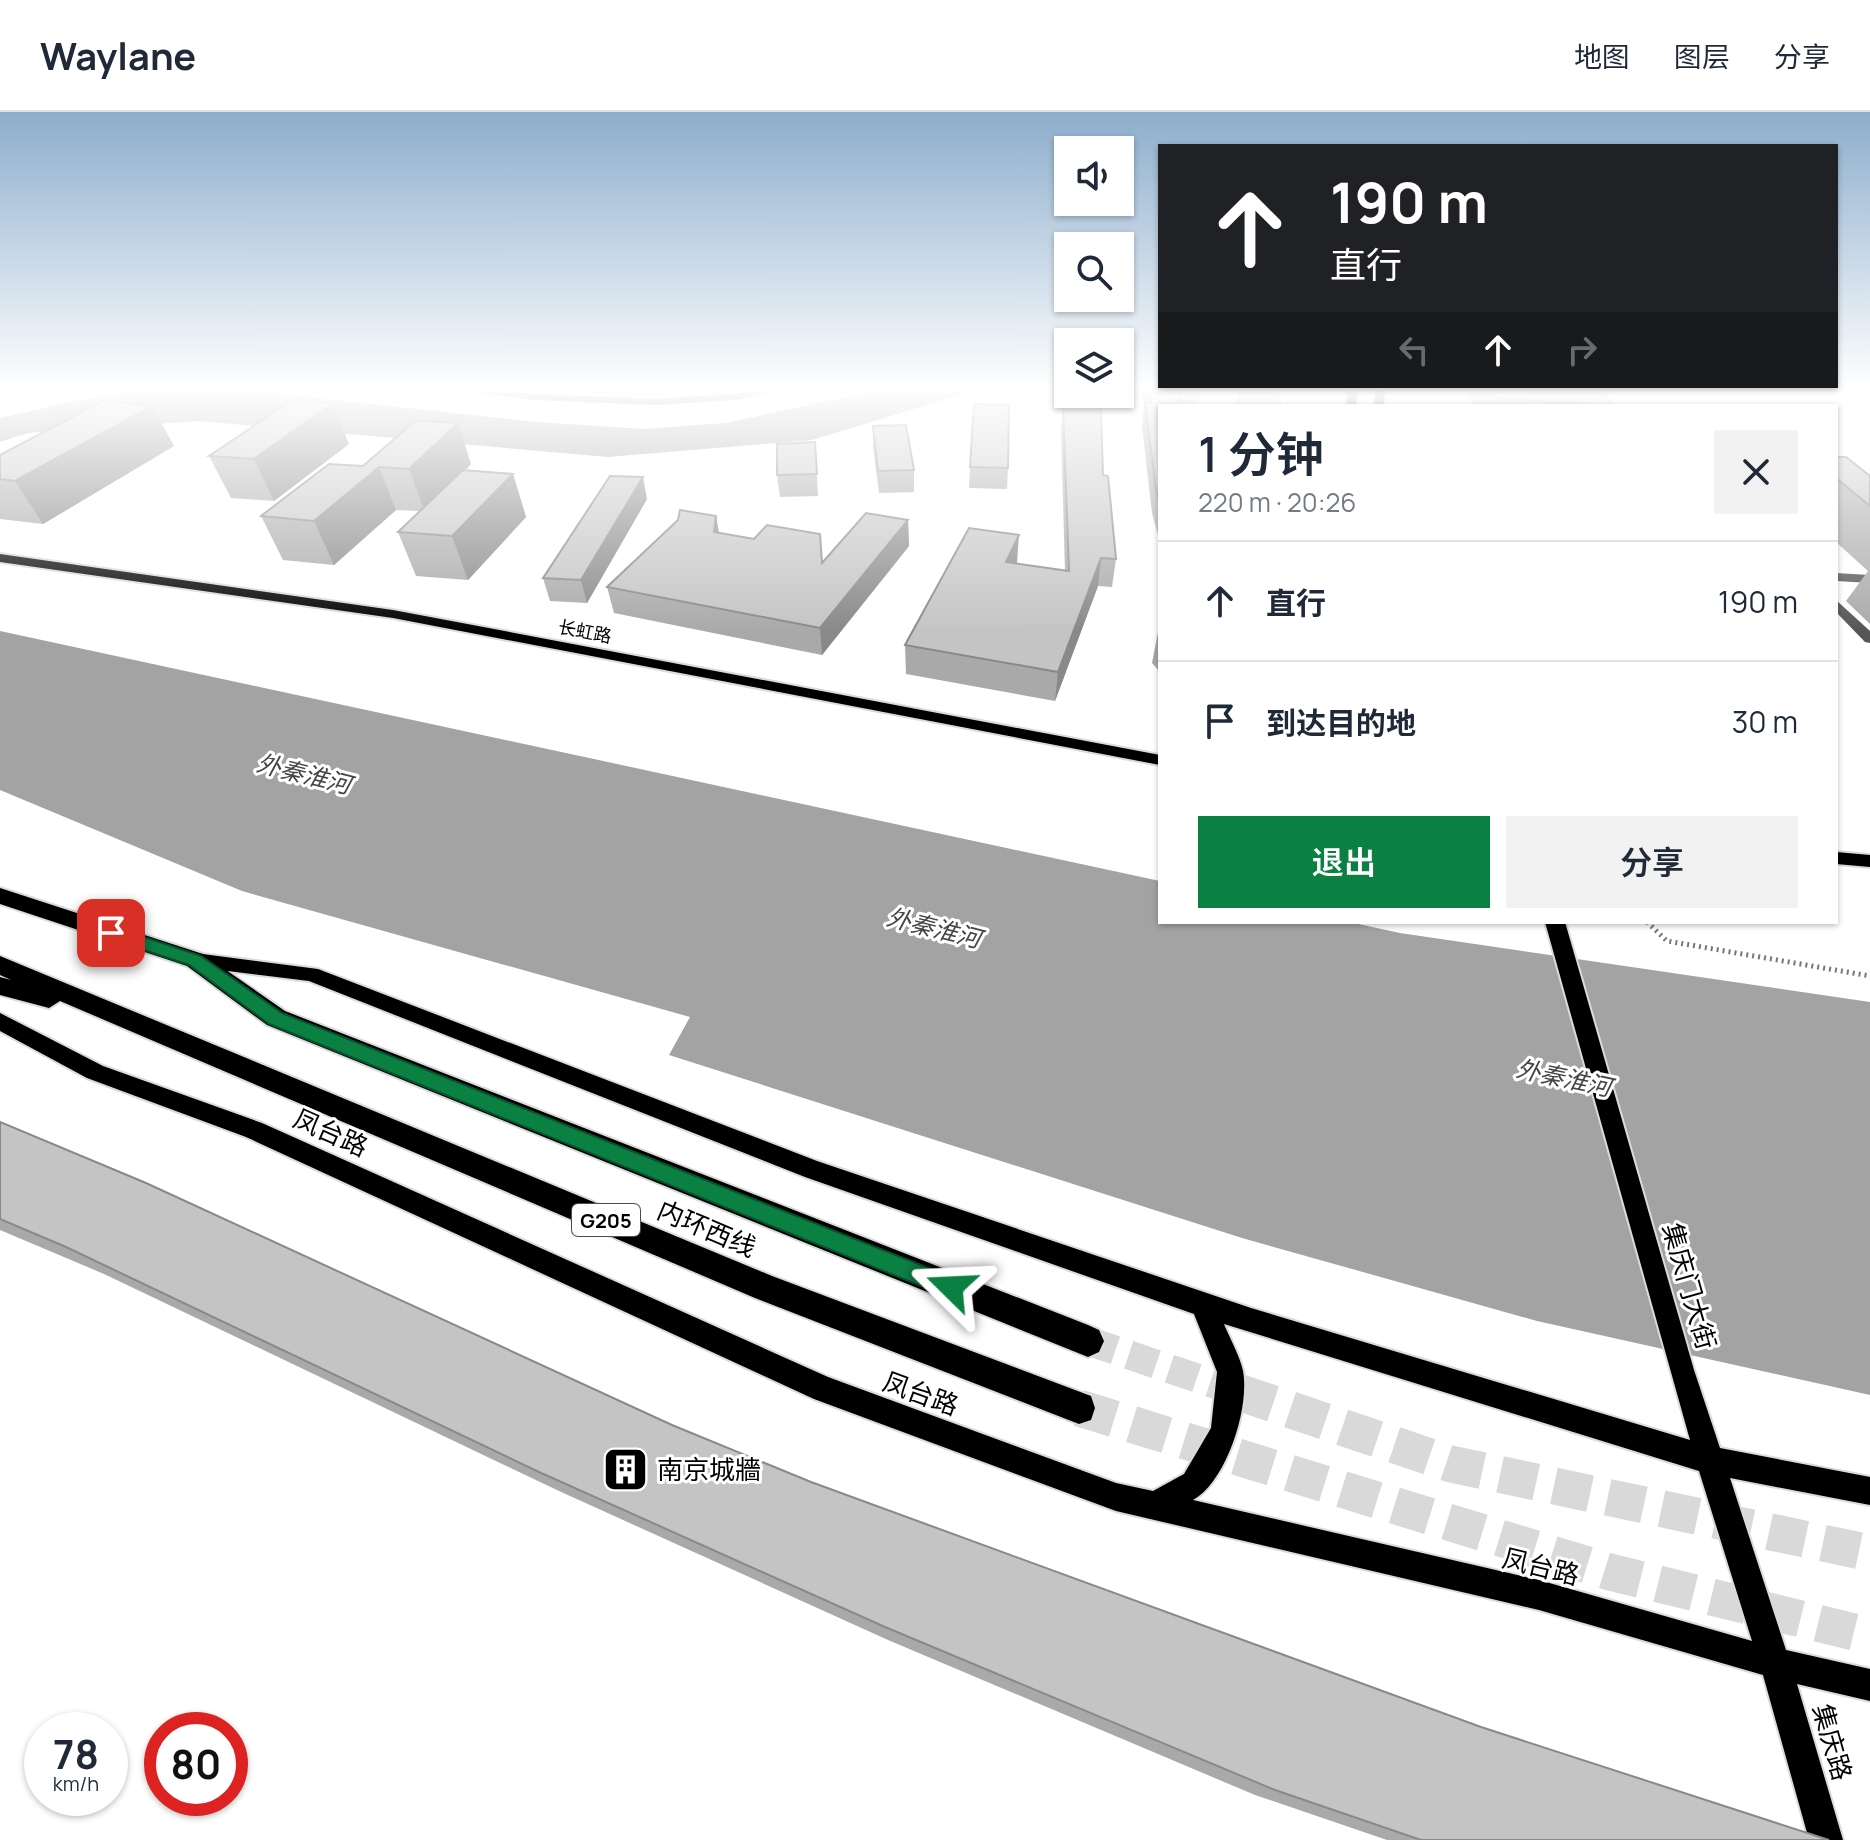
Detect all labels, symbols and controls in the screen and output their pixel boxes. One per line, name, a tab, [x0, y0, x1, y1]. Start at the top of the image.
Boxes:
text: Waylane	[40, 29, 196, 81]
text: 地图	[1574, 37, 1630, 75]
text: 图层	[1674, 37, 1730, 75]
text: 分享	[1774, 37, 1830, 75]
map controls	[1054, 136, 1134, 408]
button: sound	[1054, 136, 1134, 216]
text: 190 m	[1330, 163, 1488, 240]
icon: ahead	[1198, 176, 1302, 280]
button: search	[1054, 232, 1134, 312]
text: 直行	[1330, 240, 1402, 289]
button: layers	[1054, 328, 1134, 408]
icon: left	[1392, 328, 1436, 372]
icon: ahead	[1476, 328, 1520, 372]
icon: right	[1560, 328, 1604, 372]
text: 1 分钟	[1198, 421, 1324, 486]
button: close	[1714, 430, 1798, 514]
text: 220 m · 20:26	[1198, 484, 1356, 520]
icon: ahead	[1198, 579, 1242, 623]
text: 190 m	[1718, 581, 1798, 622]
text: 直行	[1266, 582, 1326, 623]
street label: 长虹路	[556, 614, 614, 648]
icon: arrive	[1198, 699, 1242, 743]
text: 30 m	[1732, 701, 1798, 742]
text: 到达目的地	[1266, 702, 1416, 743]
water label: 外秦淮河	[253, 745, 358, 802]
button: 退出	[1198, 816, 1490, 908]
button: 分享	[1506, 816, 1798, 908]
pin	[77, 899, 145, 967]
water label: 外秦淮河	[883, 899, 988, 956]
icon: arrive	[89, 911, 133, 955]
water label: 外秦淮河	[1514, 1051, 1618, 1104]
street label: 凤台路	[288, 1100, 374, 1164]
street label: 内环西线	[652, 1191, 762, 1265]
road number: G205	[572, 1204, 640, 1236]
street label: 集庆门大街	[1655, 1219, 1725, 1353]
position arrow	[909, 1245, 993, 1329]
street label: 凤台路	[878, 1363, 964, 1423]
building icon: 南京城牆	[602, 1445, 650, 1493]
place label: 南京城牆	[657, 1451, 761, 1487]
street label: 凤台路	[1499, 1539, 1583, 1593]
street label: 集庆路	[1805, 1700, 1861, 1784]
speed limit sign: 80	[144, 1712, 248, 1816]
text: 78	[53, 1726, 99, 1781]
text: km/h	[53, 1770, 99, 1797]

